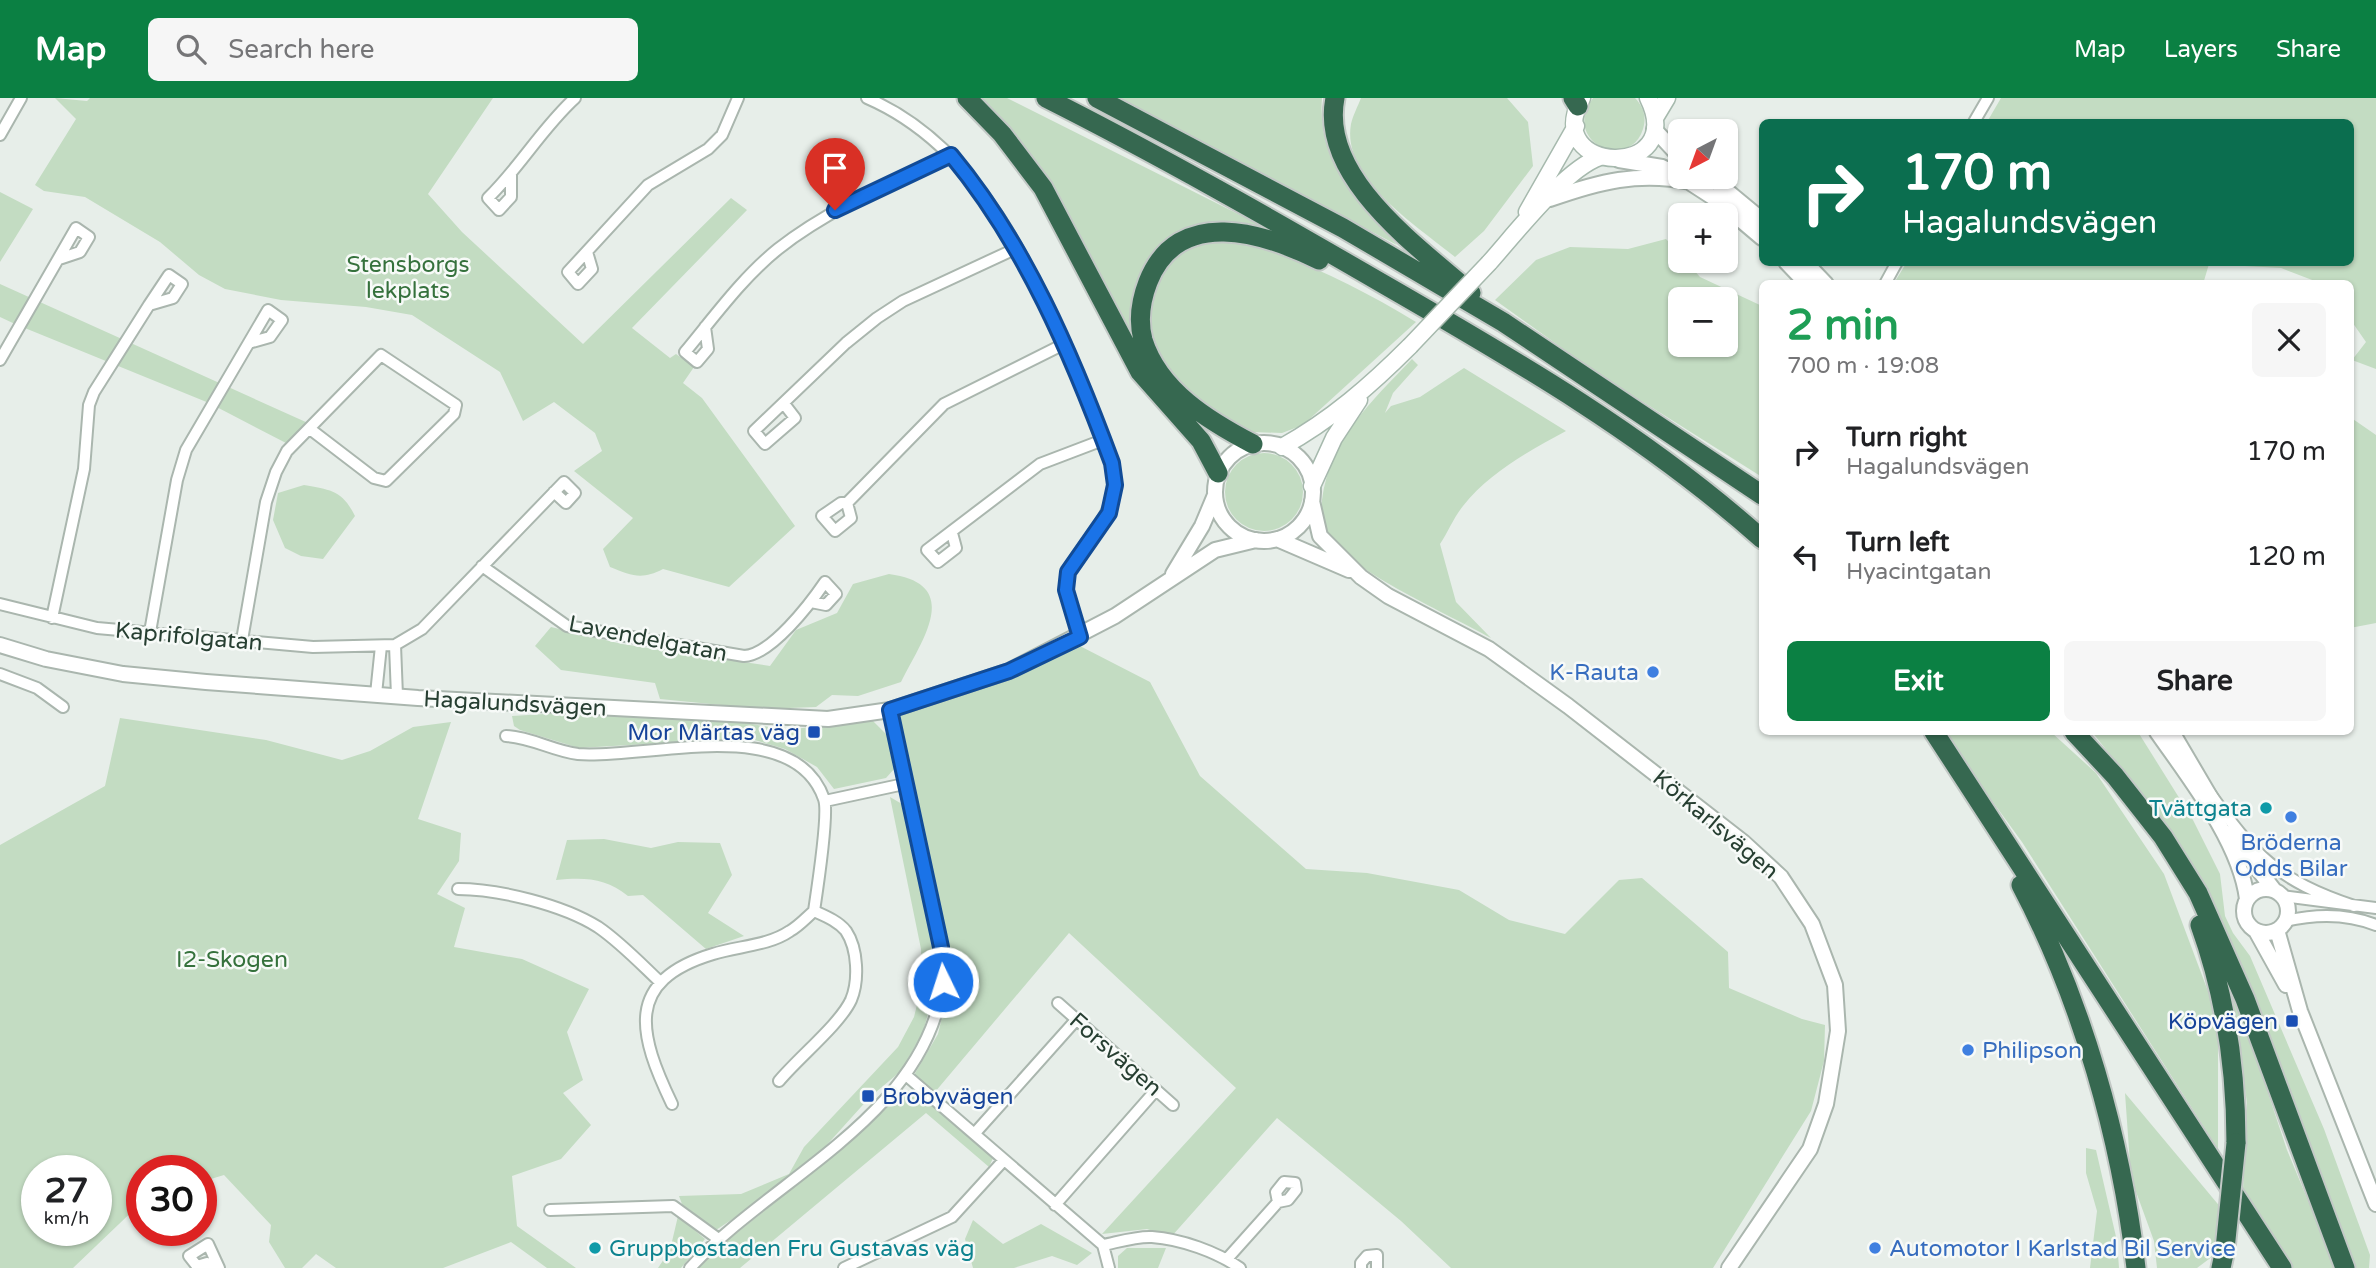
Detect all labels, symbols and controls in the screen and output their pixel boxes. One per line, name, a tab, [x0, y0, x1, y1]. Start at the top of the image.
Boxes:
search box	[148, 18, 638, 81]
text: Map	[35, 30, 106, 69]
icon: search	[172, 30, 210, 68]
text: Search here	[228, 34, 374, 65]
text: Map	[2074, 35, 2126, 64]
text: Layers	[2164, 35, 2238, 64]
text: Share	[2276, 35, 2341, 64]
north arrow	[1668, 119, 1738, 189]
map controls	[1668, 119, 1738, 357]
pin	[805, 138, 865, 210]
text: 170 m	[1902, 144, 2052, 203]
icon: right	[1787, 147, 1878, 238]
icon: arrive	[816, 149, 854, 187]
button: +	[1668, 203, 1738, 273]
text: Hagalundsvägen	[1902, 204, 2157, 242]
park label: Stensborgs lekplats	[347, 251, 469, 305]
button: −	[1668, 287, 1738, 357]
text: 2 min	[1787, 300, 1899, 351]
button: close	[2252, 303, 2326, 377]
text: 700 m · 19:08	[1787, 352, 1939, 380]
text: Turn right	[1846, 422, 1967, 453]
icon: right	[1787, 433, 1825, 471]
text: 170 m	[2246, 436, 2326, 467]
text: Hagalundsvägen	[1846, 453, 2029, 481]
text: Turn left	[1846, 527, 1949, 558]
icon: left	[1787, 538, 1825, 576]
text: 120 m	[2246, 541, 2326, 572]
text: Hyacintgatan	[1846, 558, 1992, 586]
street label: Lavendelgatan	[566, 610, 730, 668]
street label: Kaprifolgatan	[114, 617, 264, 657]
button: Exit	[1787, 641, 2050, 721]
button: Share	[2064, 641, 2326, 721]
place label: K-Rauta	[1549, 659, 1639, 687]
marker: K-Rauta	[1645, 664, 1661, 680]
street label: Hagalundsvägen	[423, 685, 607, 723]
place label: Mor Märtas väg	[627, 719, 800, 747]
marker: Mor Märtas väg	[806, 724, 822, 740]
street label: Körkarlsvägen	[1647, 764, 1784, 885]
place label: Tvättgata	[2149, 795, 2252, 823]
marker: Tvättgata	[2258, 800, 2274, 816]
marker: Bröderna Odds Bilar	[2283, 809, 2299, 825]
place label: Bröderna Odds Bilar	[2234, 829, 2348, 883]
position arrow	[906, 945, 980, 1019]
park label: I2-Skogen	[176, 946, 288, 974]
street label: Forsvägen	[1063, 1007, 1167, 1102]
place label: Köpvägen	[2168, 1008, 2278, 1036]
marker: Köpvägen	[2284, 1013, 2300, 1029]
place label: Philipson	[1982, 1037, 2082, 1065]
marker: Philipson	[1960, 1042, 1976, 1058]
place label: Brobyvägen	[882, 1083, 1013, 1111]
marker: Brobyvägen	[860, 1088, 876, 1104]
speed limit sign: 30	[126, 1155, 217, 1246]
text: 27	[45, 1170, 88, 1212]
text: km/h	[44, 1207, 89, 1229]
place label: Gruppbostaden Fru Gustavas väg	[609, 1235, 974, 1263]
place label: Automotor I Karlstad Bil Service	[1889, 1235, 2236, 1263]
marker: Gruppbostaden Fru Gustavas väg	[587, 1240, 603, 1256]
marker: Automotor I Karlstad Bil Service	[1867, 1240, 1883, 1256]

